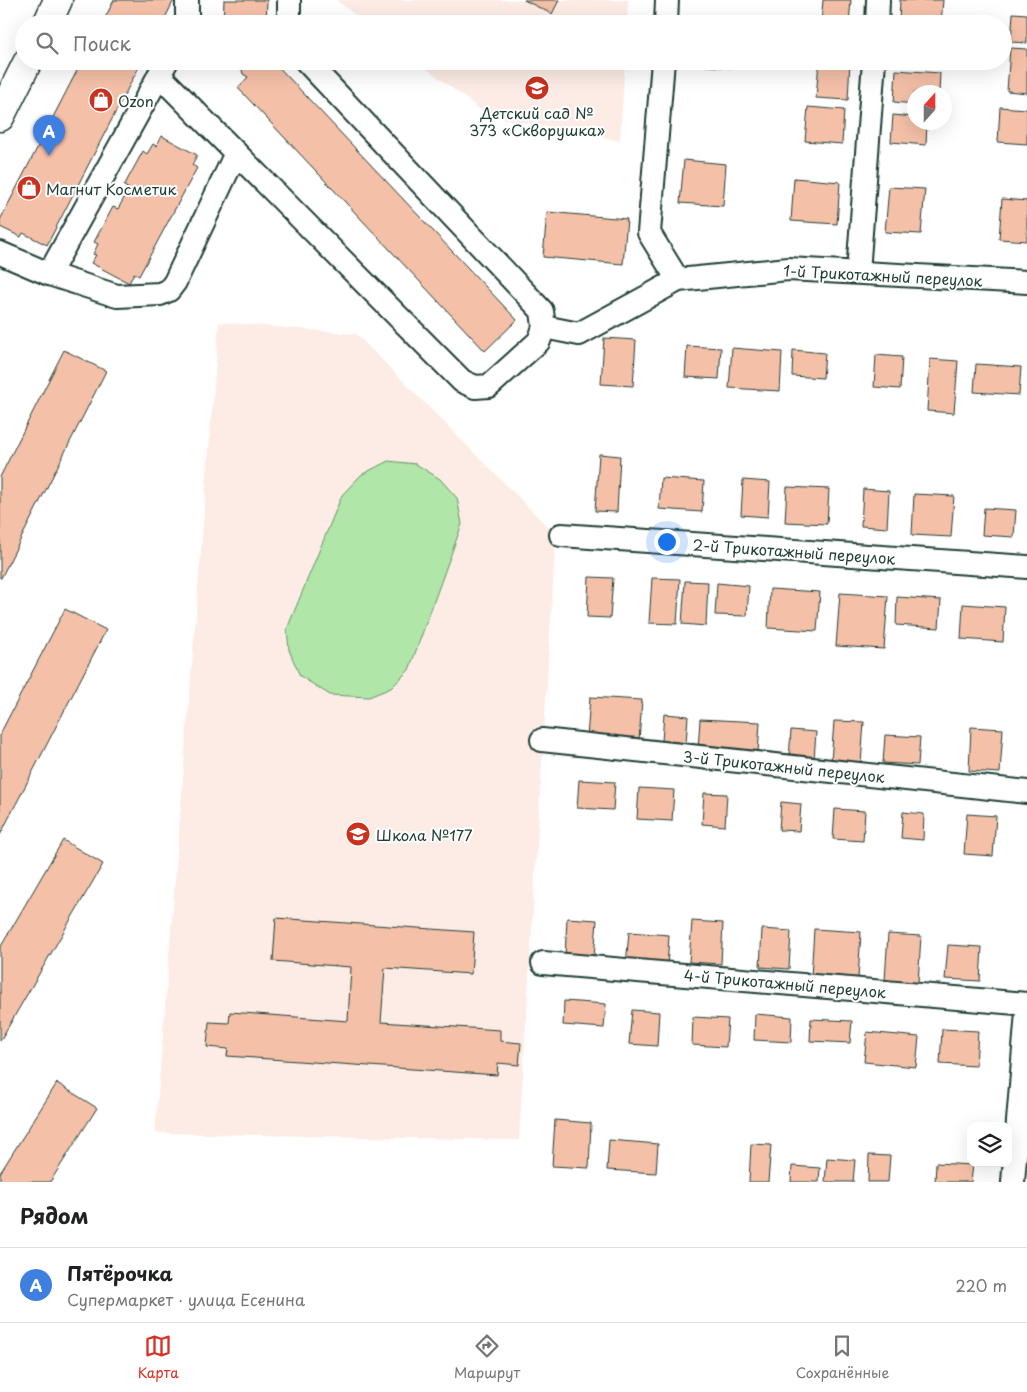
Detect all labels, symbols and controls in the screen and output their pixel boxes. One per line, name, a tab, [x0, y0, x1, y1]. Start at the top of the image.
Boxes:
search box	[15, 15, 1012, 70]
icon: search	[33, 29, 61, 57]
text: Поиск	[73, 29, 131, 57]
school or university icon: Детский сад № 373 «Скворушка»	[524, 75, 550, 101]
north arrow	[907, 85, 952, 130]
shop icon: Ozon	[88, 87, 114, 113]
place label: Ozon	[118, 89, 154, 112]
place label: Детский сад № 373 «Скворушка»	[469, 101, 605, 141]
pin: A	[33, 115, 65, 156]
shop icon: Магнит Косметик	[16, 175, 42, 201]
place label: Магнит Косметик	[46, 177, 176, 200]
street label: 1-й Трикотажный переулок	[783, 258, 983, 292]
your location	[654, 529, 680, 555]
street label: 2-й Трикотажный переулок	[692, 532, 896, 570]
street label: 3-й Трикотажный переулок	[682, 744, 886, 788]
school or university icon: Школа №177	[345, 821, 371, 847]
place label: Школа №177	[376, 823, 473, 846]
street label: 4-й Трикотажный переулок	[683, 963, 887, 1003]
map controls	[967, 1122, 1012, 1167]
button: layers	[967, 1122, 1012, 1167]
text: Рядом	[20, 1199, 88, 1231]
text: Пятёрочка	[67, 1259, 173, 1287]
text: A	[30, 1273, 42, 1297]
text: 220 m	[956, 1273, 1007, 1297]
text: Супермаркет · улица Есенина	[67, 1287, 305, 1311]
tab: Карта	[138, 1332, 179, 1383]
tab: Маршрут	[454, 1332, 520, 1383]
tab: Сохранённые	[796, 1332, 889, 1383]

